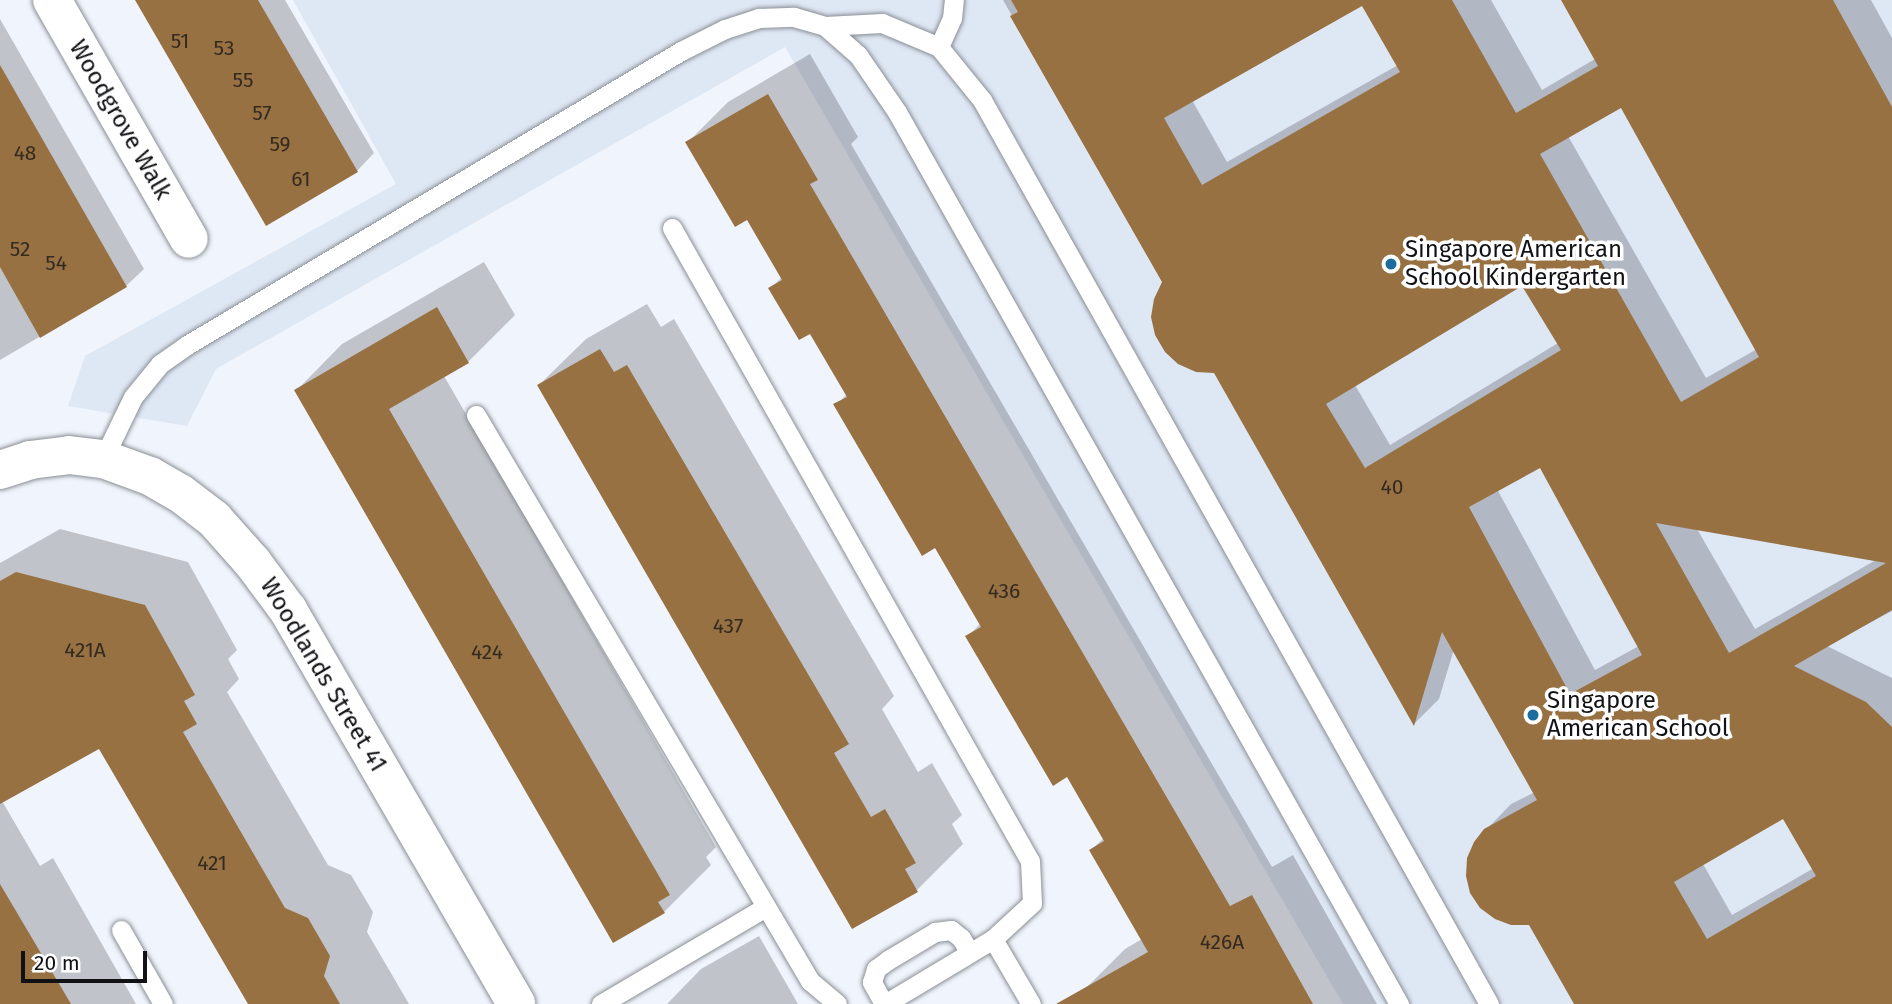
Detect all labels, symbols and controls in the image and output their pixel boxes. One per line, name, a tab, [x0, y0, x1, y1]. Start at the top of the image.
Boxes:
house number: 51	[171, 28, 189, 54]
street label: Woodgrove Walk	[63, 35, 177, 205]
house number: 53	[214, 35, 234, 61]
house number: 55	[233, 67, 253, 93]
house number: 57	[252, 100, 272, 126]
house number: 59	[269, 131, 291, 157]
house number: 48	[14, 140, 36, 166]
house number: 61	[291, 166, 311, 192]
house number: 52	[10, 236, 30, 262]
place label: Singapore American School Kindergarten	[1405, 236, 1626, 292]
house number: 54	[45, 250, 67, 276]
marker: Singapore American School Kindergarten	[1383, 256, 1399, 272]
house number: 40	[1381, 474, 1403, 500]
street label: Woodlands Street 41	[254, 573, 392, 777]
house number: 436	[988, 578, 1020, 604]
house number: 437	[713, 613, 743, 639]
house number: 421A	[64, 637, 106, 663]
house number: 424	[471, 639, 503, 665]
place label: Singapore American School	[1547, 687, 1729, 743]
marker: Singapore American School	[1525, 707, 1541, 723]
house number: 421	[197, 850, 227, 876]
house number: 426A	[1200, 929, 1244, 955]
scale bar	[24, 937, 150, 981]
text: 20 m	[34, 950, 80, 976]

